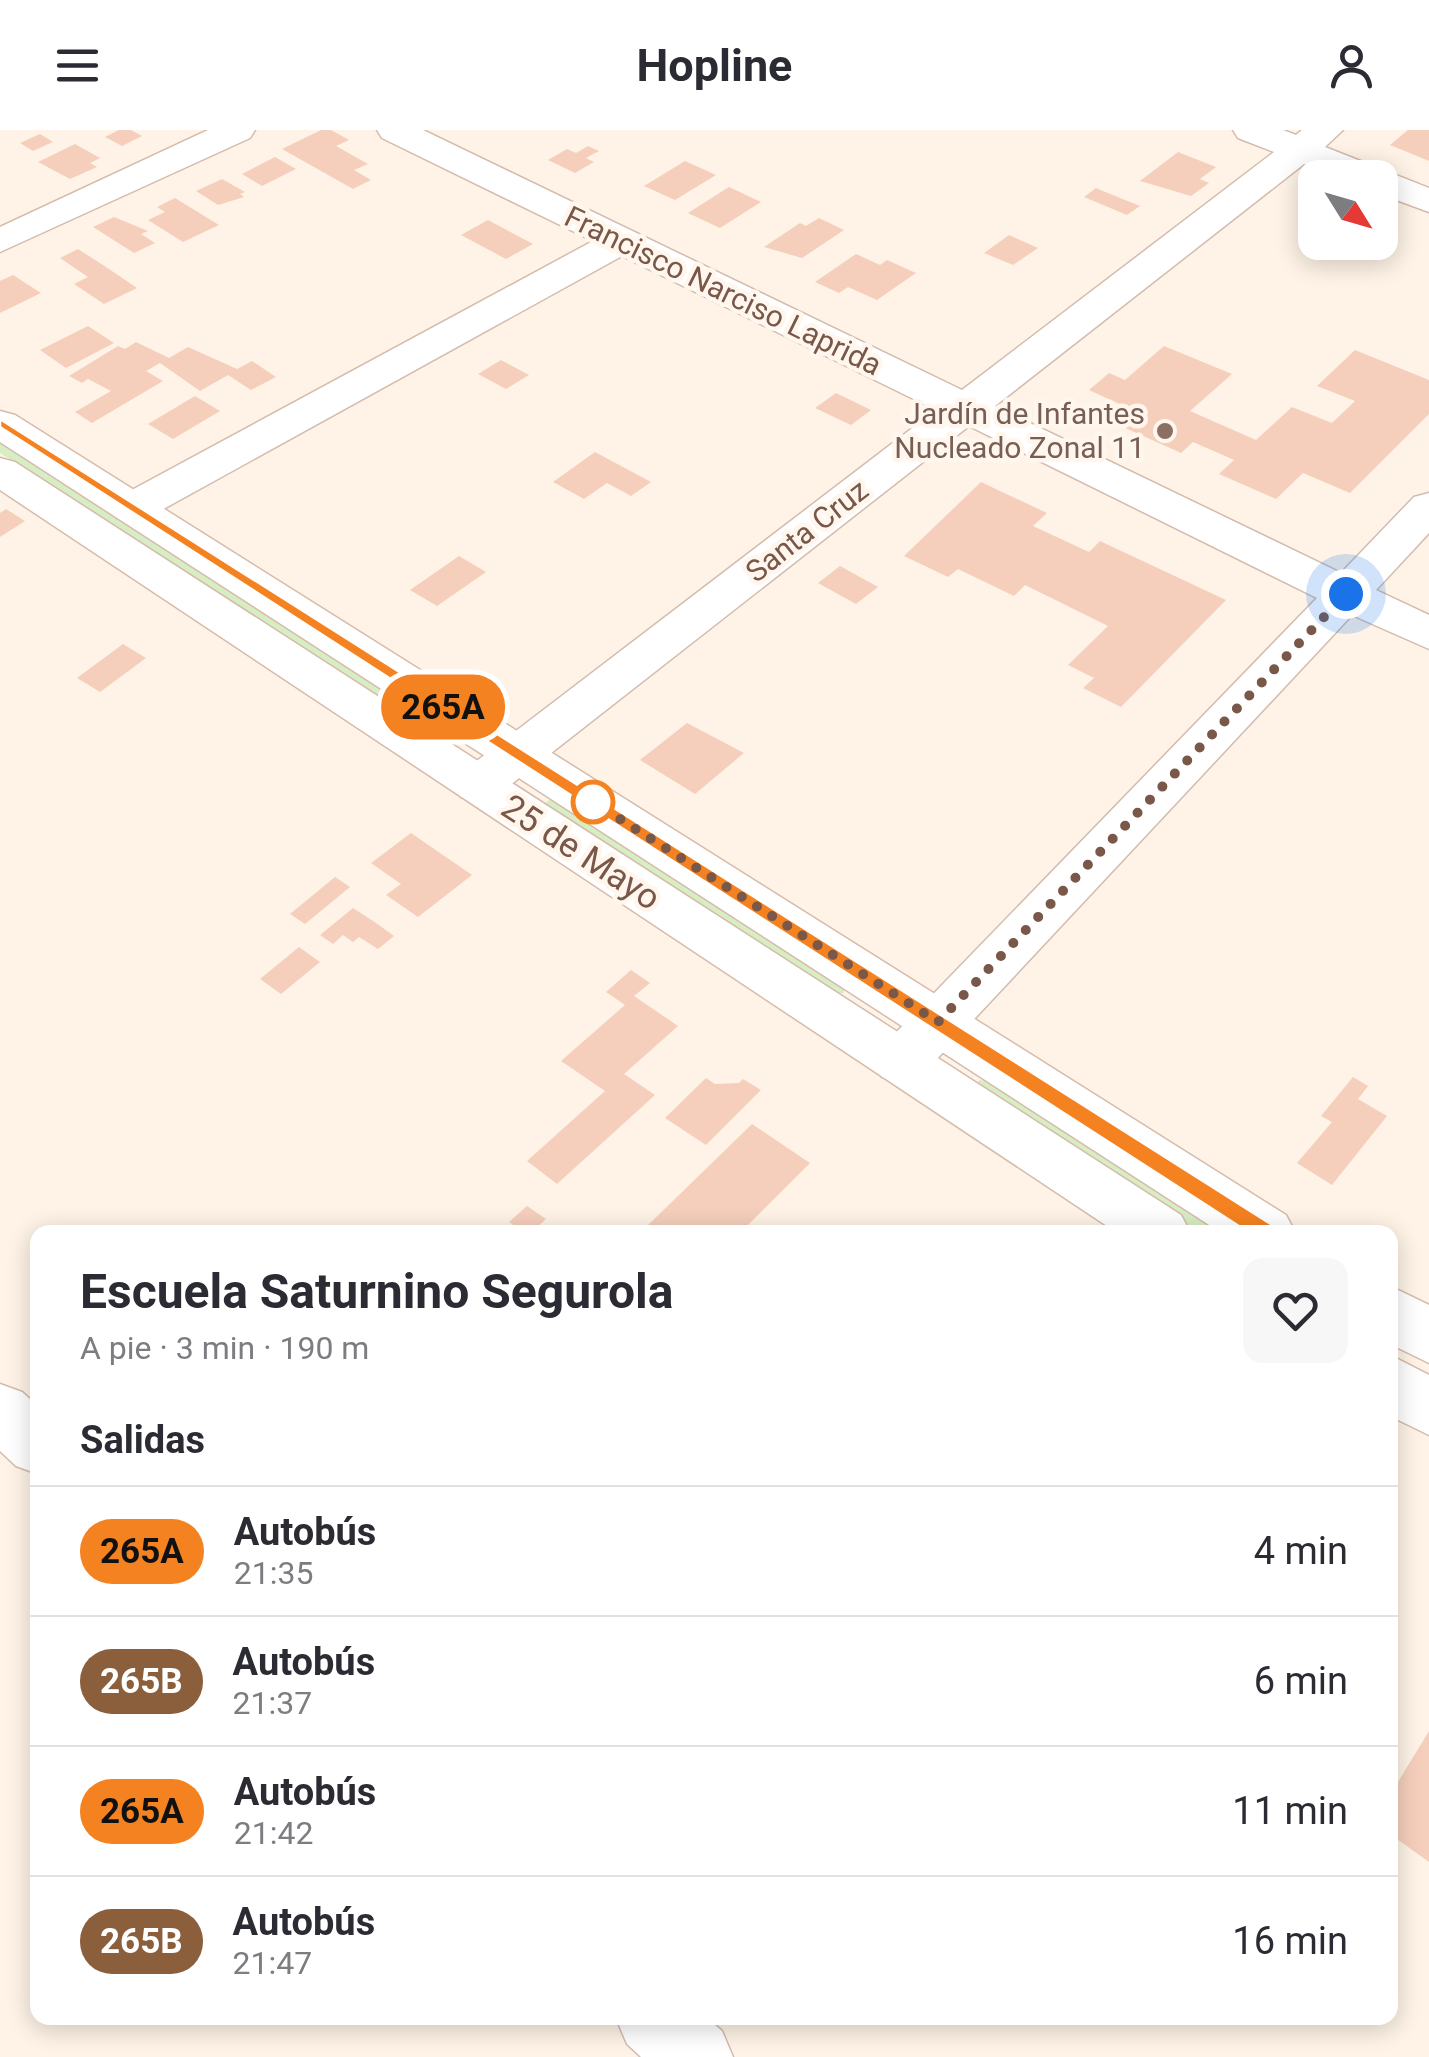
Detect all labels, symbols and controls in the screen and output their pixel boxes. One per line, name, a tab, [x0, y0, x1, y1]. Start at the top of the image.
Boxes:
icon: menu	[50, 38, 105, 93]
icon: person	[1324, 38, 1379, 93]
text: Hopline	[637, 39, 792, 92]
north arrow	[1298, 160, 1398, 260]
map controls	[1298, 160, 1398, 260]
street label: Francisco Narciso Laprida	[559, 199, 887, 383]
place label: Jardín de Infantes Nucleado Zonal 11	[894, 396, 1145, 465]
marker: Jardín de Infantes Nucleado Zonal 11	[1154, 420, 1176, 442]
street label: Santa Cruz	[739, 472, 875, 589]
your location	[1321, 569, 1371, 619]
line badge: 265A	[373, 674, 513, 740]
text: 265A	[401, 687, 485, 728]
unlabelled marker	[572, 781, 614, 823]
street label: 25 de Mayo	[494, 786, 668, 919]
button: heart	[1243, 1258, 1348, 1363]
text: Escuela Saturnino Segurola	[80, 1263, 673, 1320]
text: A pie · 3 min · 190 m	[80, 1329, 369, 1367]
text: Salidas	[80, 1418, 205, 1462]
text: Autobús	[234, 1510, 376, 1554]
text: 4 min	[1254, 1529, 1348, 1573]
text: 265A	[100, 1531, 184, 1572]
text: 21:35	[234, 1554, 313, 1592]
text: Autobús	[233, 1640, 375, 1684]
text: 6 min	[1254, 1659, 1348, 1703]
text: 265B	[100, 1661, 183, 1702]
text: 21:37	[233, 1684, 312, 1722]
text: Autobús	[234, 1770, 376, 1814]
text: 11 min	[1232, 1789, 1348, 1833]
text: 265A	[100, 1791, 184, 1832]
text: 21:42	[234, 1814, 313, 1852]
text: Autobús	[233, 1900, 375, 1944]
text: 16 min	[1232, 1919, 1348, 1963]
text: 265B	[100, 1921, 183, 1962]
text: 21:47	[233, 1944, 312, 1982]

